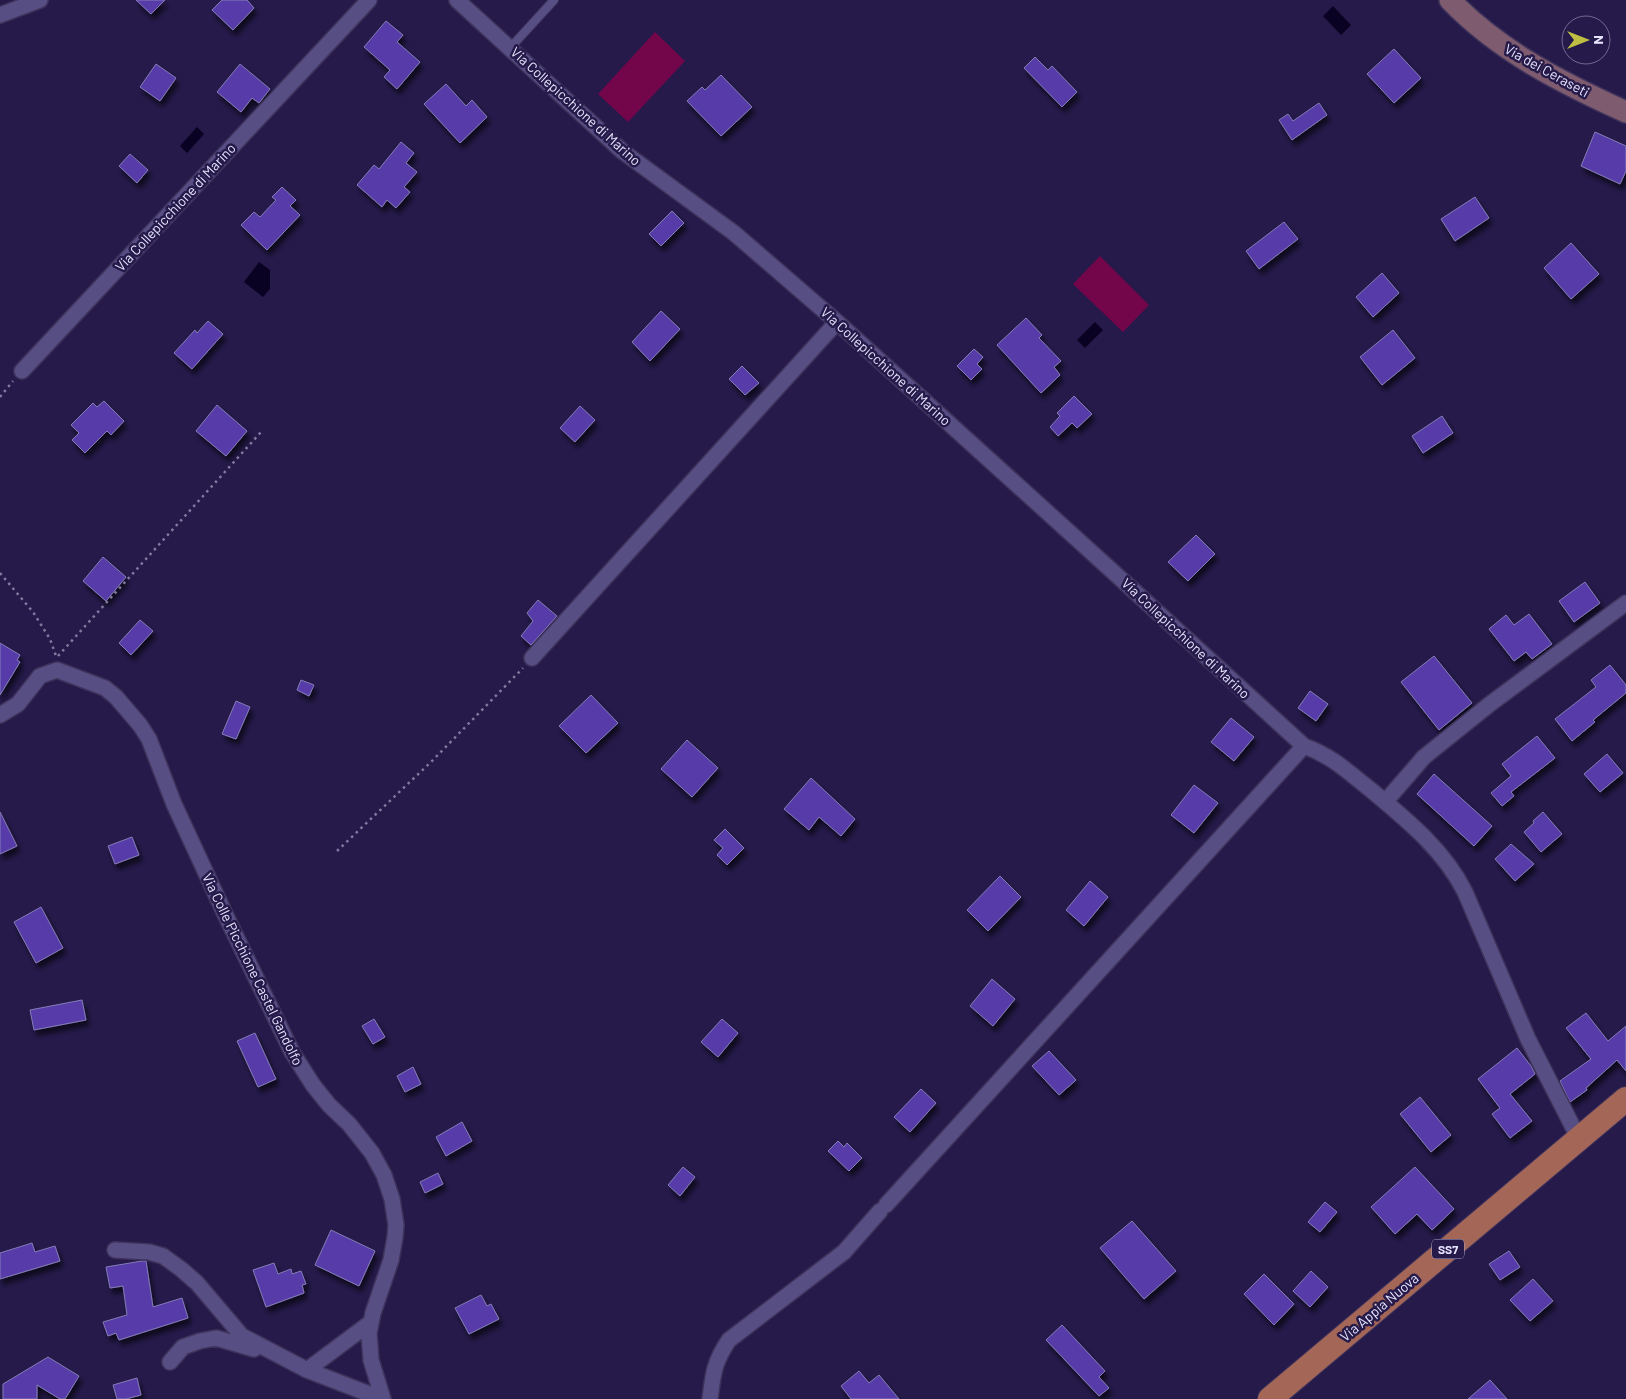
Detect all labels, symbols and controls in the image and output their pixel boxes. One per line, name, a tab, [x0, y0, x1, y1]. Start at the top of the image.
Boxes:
north arrow	[1561, 15, 1611, 65]
text: N	[1591, 35, 1608, 45]
street label: Via dei Ceraseti	[1502, 40, 1592, 100]
street label: Via Collepicchione di Marino	[508, 43, 644, 169]
street label: Via Collepicchione di Marino	[111, 139, 239, 275]
street label: Via Collepicchione di Marino	[818, 303, 954, 429]
street label: Via Collepicchione di Marino	[1118, 574, 1254, 702]
street label: Via Colle Picchione Castel Gandolfo	[199, 870, 307, 1068]
road number: SS7	[1432, 1240, 1464, 1258]
street label: Via Appia Nuova	[1336, 1269, 1422, 1345]

